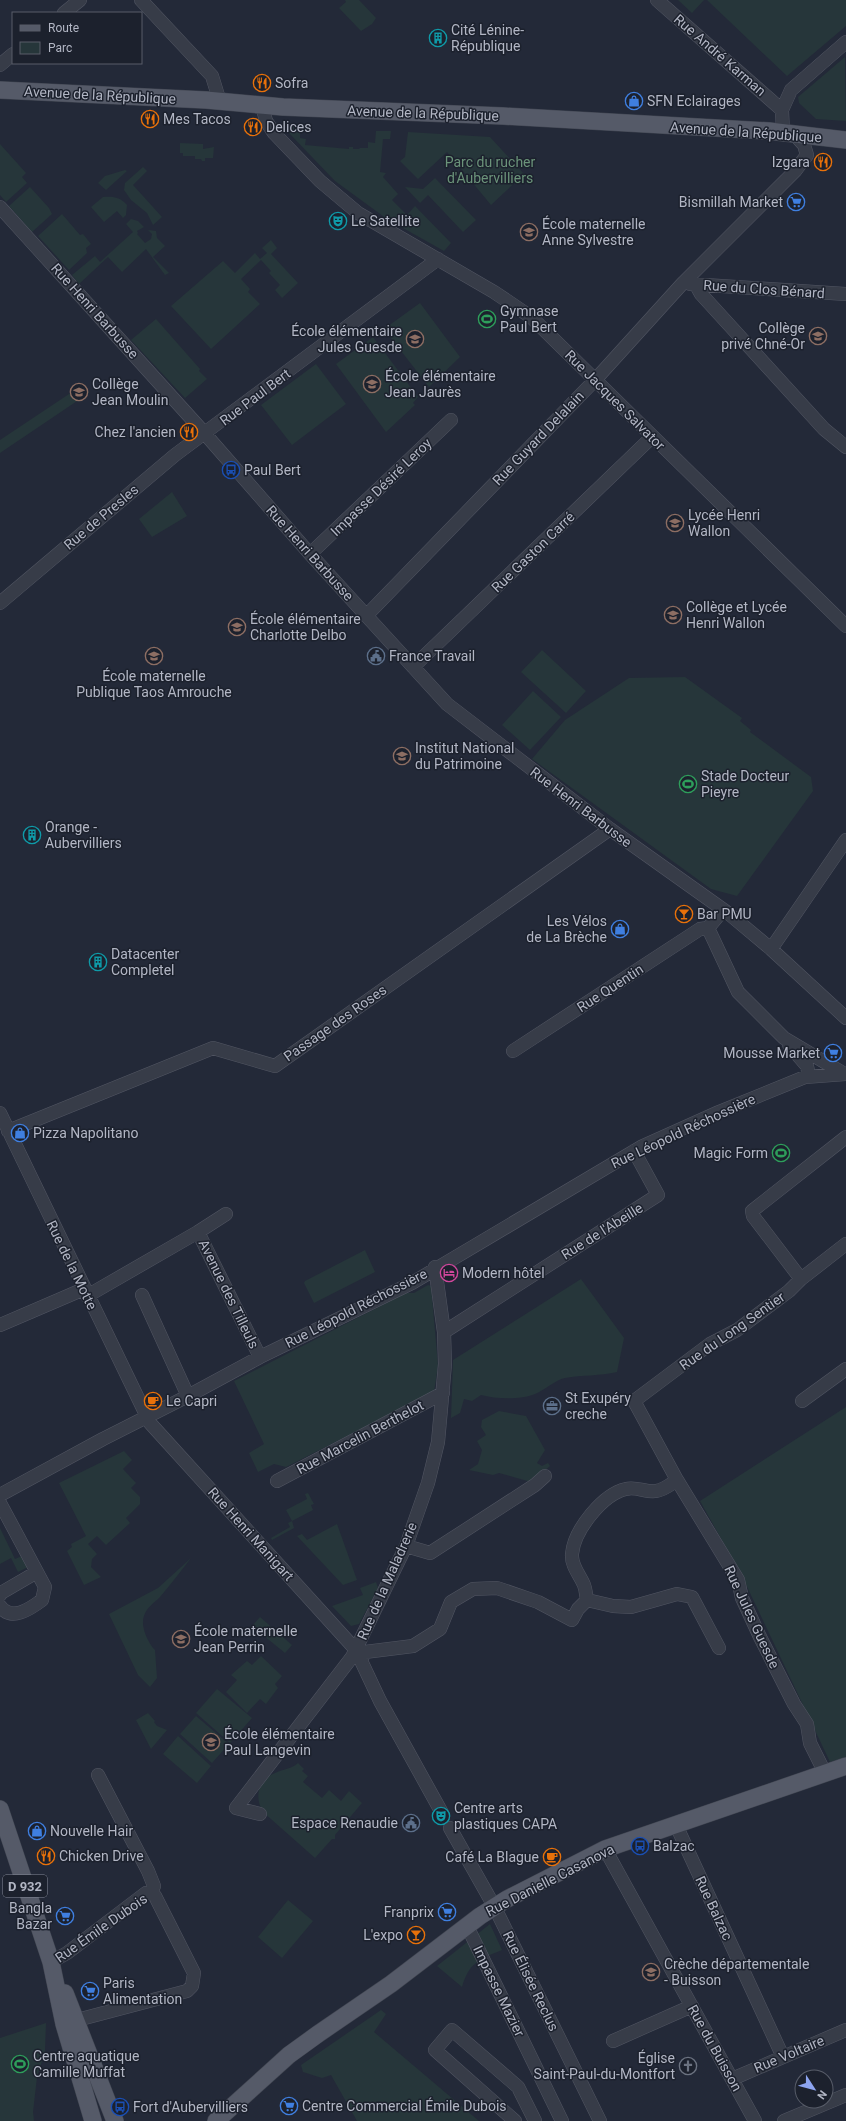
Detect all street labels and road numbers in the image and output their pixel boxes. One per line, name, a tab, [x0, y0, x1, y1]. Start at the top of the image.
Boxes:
street label: Rue André Karman	[671, 11, 769, 99]
street label: Avenue de la République	[24, 83, 176, 107]
street label: Avenue de la République	[347, 102, 499, 124]
street label: Avenue de la République	[670, 119, 822, 145]
street label: Rue Henri Barbusse	[48, 260, 142, 362]
street label: Rue du Clos Bénard	[703, 277, 825, 301]
street label: Rue Jacques Salvator	[562, 347, 668, 453]
street label: Rue Paul Bert	[217, 365, 294, 429]
street label: Rue Guyard Delalain	[489, 388, 587, 488]
street label: Impasse Désiré Leroy	[327, 435, 435, 539]
street label: Rue de Presles	[61, 481, 141, 553]
street label: Rue Henri Barbusse	[263, 502, 357, 604]
street label: Rue Gaston Carré	[488, 508, 578, 596]
street label: Rue Henri Barbusse	[527, 764, 635, 850]
street label: Rue Quentin	[574, 961, 646, 1015]
street label: Passage des Roses	[281, 982, 389, 1064]
street label: Rue Léopold Réchossière	[608, 1091, 758, 1171]
street label: Rue de l'Abeille	[558, 1200, 646, 1262]
street label: Rue de la Motte	[43, 1218, 101, 1312]
street label: Avenue des Tilleuls	[196, 1237, 262, 1351]
street label: Rue Léopold Réchossière	[282, 1265, 430, 1351]
street label: Rue du Long Sentier	[676, 1289, 788, 1373]
street label: Rue Marcelin Berthelot	[294, 1397, 427, 1477]
street label: Rue Henri Manigart	[205, 1484, 297, 1584]
street label: Rue de la Maladrerie	[354, 1520, 420, 1642]
street label: Rue Jules Guesde	[721, 1563, 783, 1671]
street label: Rue Danielle Casanova	[483, 1841, 617, 1919]
street label: Rue Balzac	[692, 1873, 736, 1943]
road number: D 932	[3, 1875, 47, 1897]
street label: Rue Émile Dubois	[51, 1889, 150, 1966]
street label: Rue Élisée Reclus	[500, 1928, 563, 2034]
street label: Impasse Mazier	[470, 1943, 528, 2039]
street label: Rue du Buisson	[685, 2002, 745, 2094]
street label: Rue Voltaire	[751, 2032, 827, 2076]

